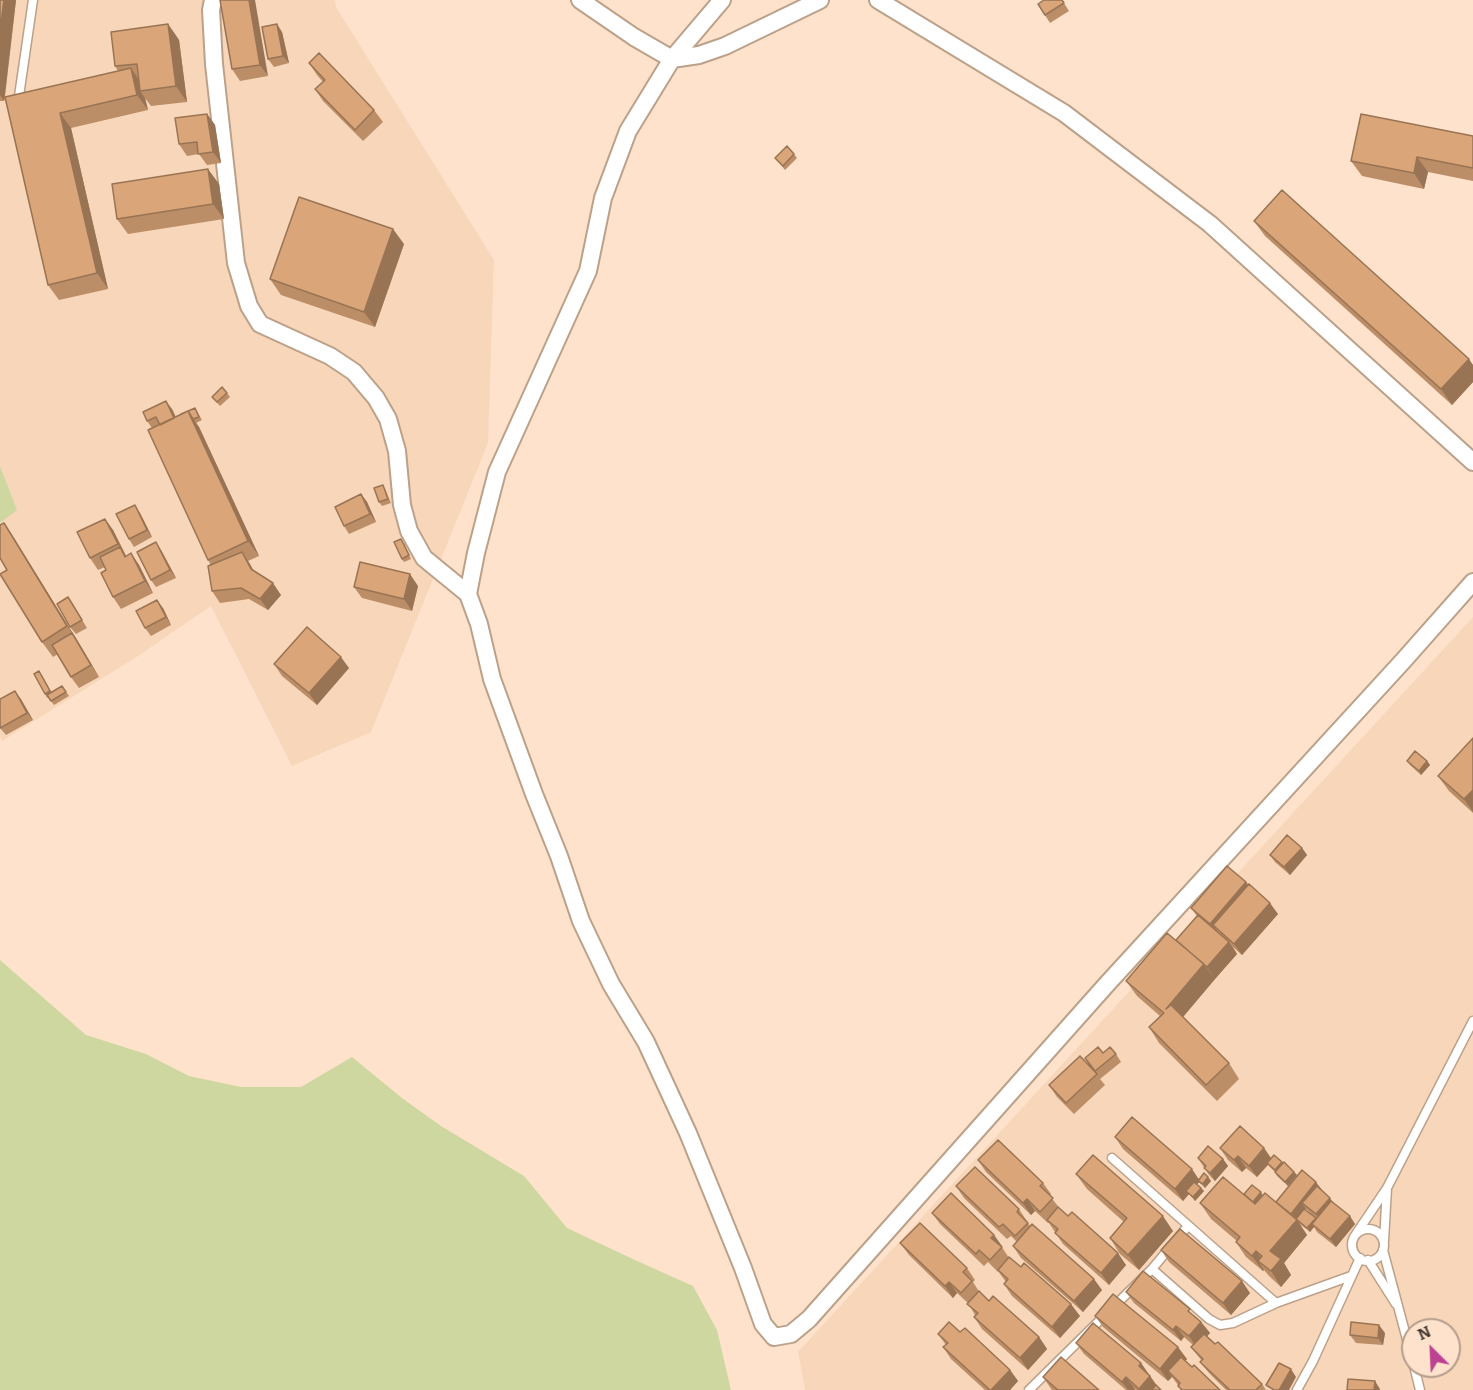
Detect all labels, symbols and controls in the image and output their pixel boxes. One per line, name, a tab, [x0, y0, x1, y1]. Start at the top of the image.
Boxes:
north arrow	[1401, 1318, 1461, 1378]
text: N	[1415, 1322, 1434, 1344]

